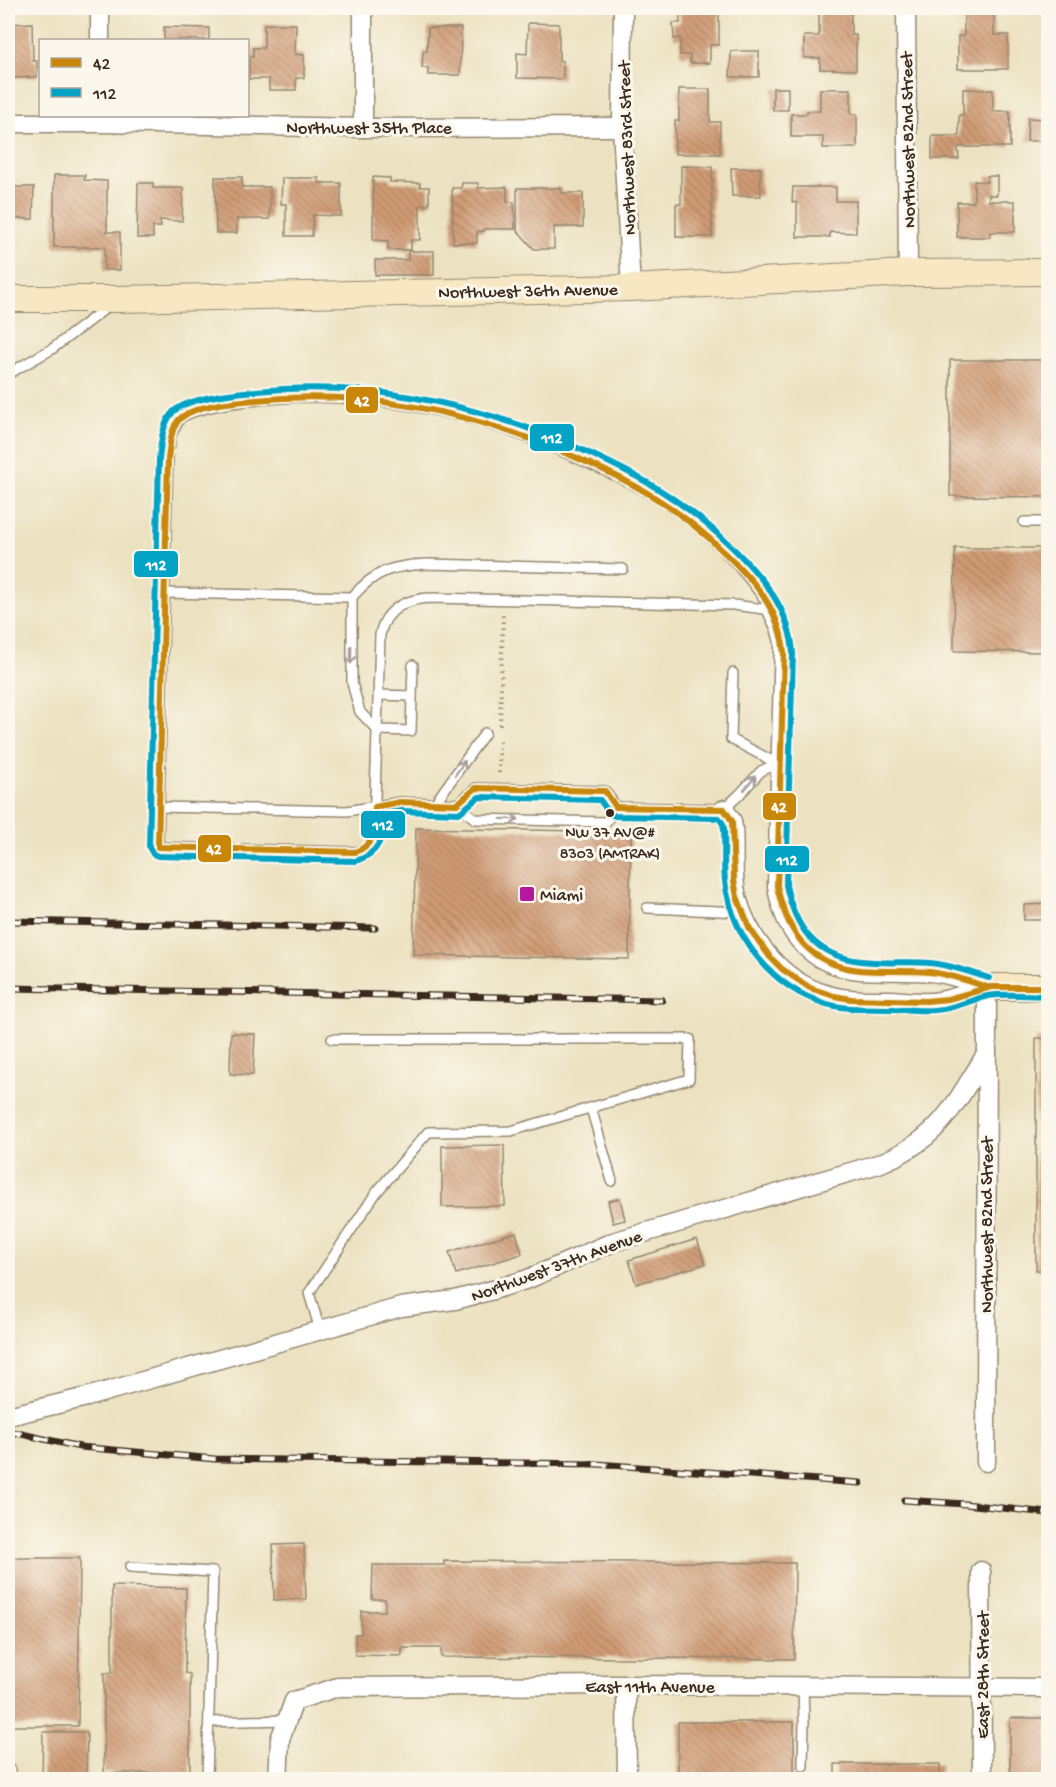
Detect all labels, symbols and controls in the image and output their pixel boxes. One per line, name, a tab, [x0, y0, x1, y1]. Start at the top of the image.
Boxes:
legend	[39, 39, 249, 117]
street label: Northwest 82nd Street	[897, 50, 922, 228]
text: 42	[93, 55, 111, 76]
street label: Northwest 83rd Street	[615, 59, 642, 235]
text: 112	[92, 85, 117, 106]
street label: Northwest 35th Place	[286, 119, 452, 140]
street label: Northwest 36th Avenue	[438, 280, 619, 305]
line badge: 42	[345, 386, 379, 414]
text: 42	[353, 394, 370, 413]
line badge: 112	[529, 423, 575, 452]
text: 112	[541, 431, 563, 450]
line badge: 112	[133, 550, 179, 578]
text: 112	[145, 558, 167, 577]
one-way arrow	[345, 645, 357, 665]
one-way arrow	[454, 761, 466, 777]
one-way arrow	[743, 776, 757, 791]
line badge: 42	[762, 792, 797, 821]
text: 42	[770, 800, 787, 819]
marker: NW 37 AV@# 8303 (AMTRAK)	[604, 807, 616, 819]
line badge: 112	[360, 810, 406, 839]
one-way arrow	[500, 814, 520, 825]
text: 112	[372, 818, 394, 837]
place label: NW 37 AV@# 8303 (AMTRAK)	[560, 825, 660, 865]
line badge: 42	[197, 834, 232, 863]
text: 42	[205, 842, 222, 861]
line badge: 112	[764, 845, 810, 873]
text: 112	[776, 853, 798, 872]
marker: Miami	[518, 885, 536, 903]
place label: Miami	[540, 886, 583, 907]
street label: Northwest 82nd Street	[978, 1135, 999, 1313]
street label: Northwest 37th Avenue	[469, 1226, 646, 1308]
street label: East 28th Street	[974, 1610, 995, 1739]
street label: East 11th Avenue	[585, 1678, 715, 1699]

